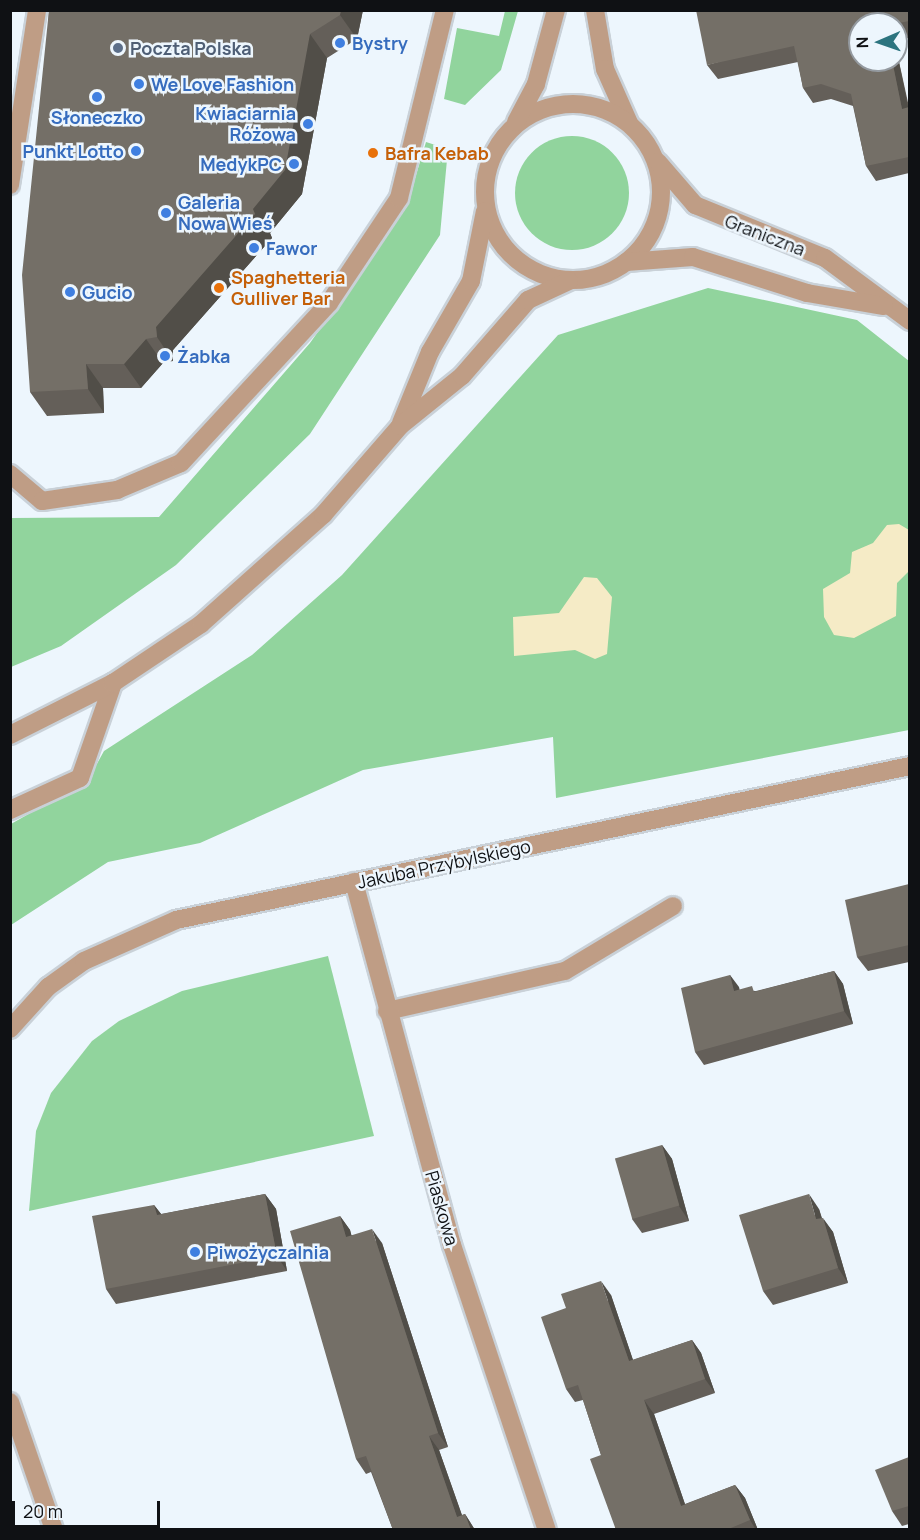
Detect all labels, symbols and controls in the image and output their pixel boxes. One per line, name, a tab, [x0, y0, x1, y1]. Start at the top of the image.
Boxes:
north arrow	[848, 12, 908, 72]
place label: Bystry	[352, 32, 408, 54]
marker: Bystry	[333, 36, 347, 50]
text: N	[851, 36, 873, 49]
place label: Poczta Polska	[130, 37, 252, 59]
marker: Poczta Polska	[111, 41, 125, 55]
place label: We Love Fashion	[151, 73, 294, 95]
marker: We Love Fashion	[132, 77, 146, 91]
marker: Słoneczko	[90, 90, 104, 104]
place label: Kwiaciarnia Różowa	[195, 103, 296, 146]
place label: Słoneczko	[51, 106, 143, 128]
marker: Kwiaciarnia Różowa	[301, 117, 315, 131]
place label: Punkt Lotto	[23, 140, 124, 162]
place label: Bafra Kebab	[385, 142, 489, 164]
marker: Punkt Lotto	[129, 144, 143, 158]
marker: Bafra Kebab	[366, 146, 380, 160]
place label: MedykPC	[200, 153, 282, 175]
marker: MedykPC	[287, 157, 301, 171]
place label: Galeria Nowa Wieś	[178, 192, 272, 234]
marker: Galeria Nowa Wieś	[159, 206, 173, 220]
street label: Graniczna	[722, 210, 808, 260]
place label: Fawor	[266, 237, 317, 259]
marker: Fawor	[247, 241, 261, 255]
place label: Spaghetteria Gulliver Bar	[231, 267, 345, 310]
place label: Gucio	[82, 281, 133, 303]
marker: Spaghetteria Gulliver Bar	[212, 281, 226, 295]
marker: Gucio	[63, 285, 77, 299]
place label: Żabka	[177, 345, 230, 367]
marker: Żabka	[158, 349, 172, 363]
street label: Jakuba Przybylskiego	[355, 835, 533, 893]
street label: Piaskowa	[421, 1168, 463, 1248]
place label: Piwożyczalnia	[207, 1241, 329, 1263]
marker: Piwożyczalnia	[188, 1245, 202, 1259]
scale bar	[15, 1489, 164, 1527]
text: 20 m	[23, 1499, 63, 1523]

